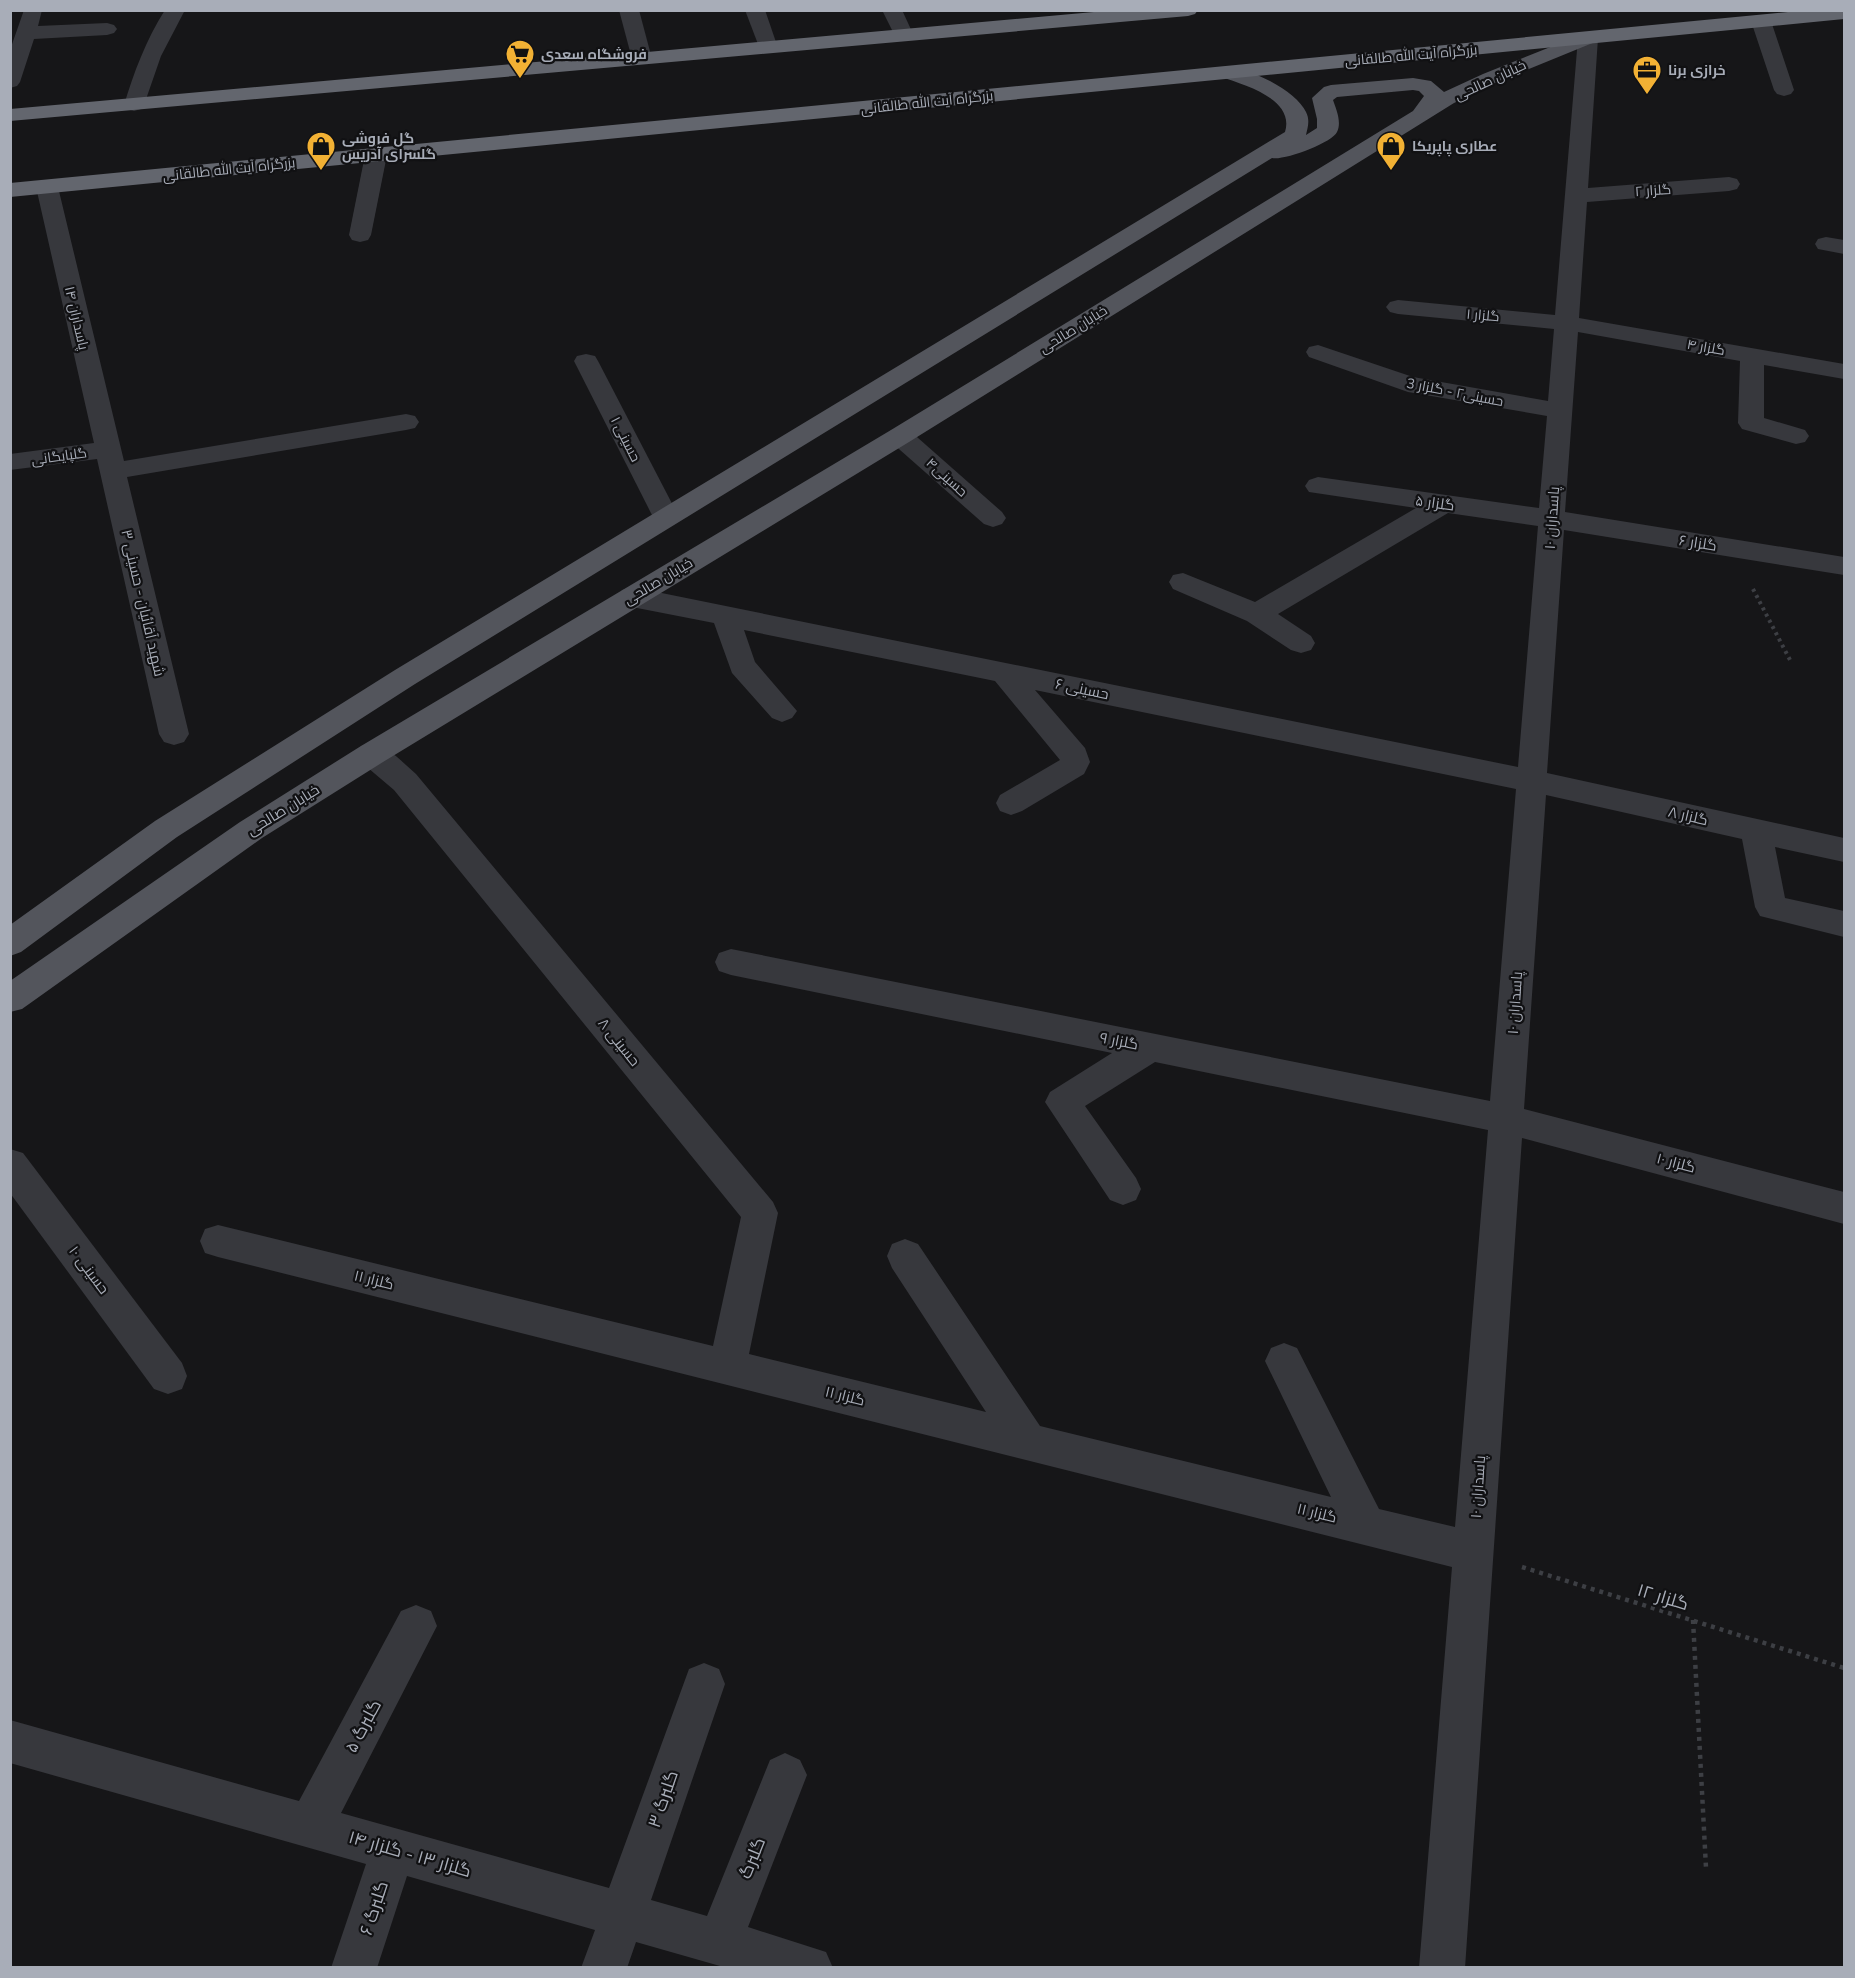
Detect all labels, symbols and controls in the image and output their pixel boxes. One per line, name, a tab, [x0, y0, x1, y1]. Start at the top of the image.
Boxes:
supermarket icon: فروشگاه سعدی	[504, 38, 536, 80]
street label: بزرگراه آیت الله طالقانی	[1344, 40, 1478, 71]
place label: فروشگاه سعدی	[541, 45, 647, 64]
office icon: خرازی برنا	[1631, 54, 1663, 96]
street label: خیابان صالحی	[1451, 56, 1529, 105]
place label: خرازی برنا	[1668, 61, 1726, 80]
street label: بزرگراه آیت الله طالقانی	[860, 86, 994, 119]
place label: گل فروشی گلسرای آدریس	[342, 129, 436, 164]
shop icon: گل فروشی گلسرای آدریس	[305, 130, 337, 172]
shop icon: عطاری پاپریکا	[1375, 130, 1407, 172]
place label: عطاری پاپریکا	[1412, 137, 1497, 157]
street label: بزرگراه آیت الله طالقانی	[162, 153, 296, 186]
street label: گلزار ۲	[1634, 180, 1672, 201]
street label: پاسداران ۱۴	[60, 284, 93, 352]
street label: خیابان صالحی	[1036, 301, 1111, 358]
street label: گلزار ۱	[1466, 305, 1500, 326]
street label: گلزار ۴	[1685, 335, 1726, 360]
street label: حسینی۲ - گلزار 3	[1405, 374, 1505, 411]
street label: حسینی ۱	[606, 413, 645, 465]
street label: گلپایگانی	[30, 443, 88, 470]
street label: حسینی۴	[922, 454, 971, 501]
street label: پاسداران ١٠	[1540, 486, 1564, 550]
street label: گلزار ۵	[1414, 490, 1456, 516]
street label: شهید آقائیان - حسینی ۳	[116, 527, 170, 679]
street label: گلزار ۶	[1678, 530, 1718, 556]
street label: خیابان صالحی	[620, 553, 696, 609]
street label: حسینی ۶	[1053, 674, 1111, 704]
street label: خيابان صالحی	[243, 780, 323, 840]
street label: گلزار ۸	[1666, 802, 1710, 830]
street label: پاسداران ١٠	[1503, 971, 1527, 1035]
street label: حسینی ۸	[593, 1014, 645, 1070]
street label: گلزار ٩	[1098, 1027, 1140, 1055]
street label: گلزار ۱۰	[1654, 1148, 1698, 1178]
street label: حسینی ۱۰	[64, 1242, 114, 1298]
street label: گلزار ١١	[352, 1265, 396, 1295]
street label: گلزار ١١	[823, 1381, 867, 1411]
street label: پاسداران ١٠	[1466, 1455, 1490, 1519]
street label: گلزار ١١	[1295, 1498, 1339, 1528]
street label: گلزار ۱۲	[1634, 1578, 1692, 1616]
street label: گلبرگ ۵	[339, 1695, 387, 1757]
street label: گلبرگ ۳	[642, 1767, 684, 1831]
street label: گلزار ۱۳ - گلزار ۱۴	[346, 1825, 474, 1883]
street label: گلبرگ	[733, 1834, 771, 1882]
street label: گلبرگ ۶	[354, 1878, 394, 1938]

